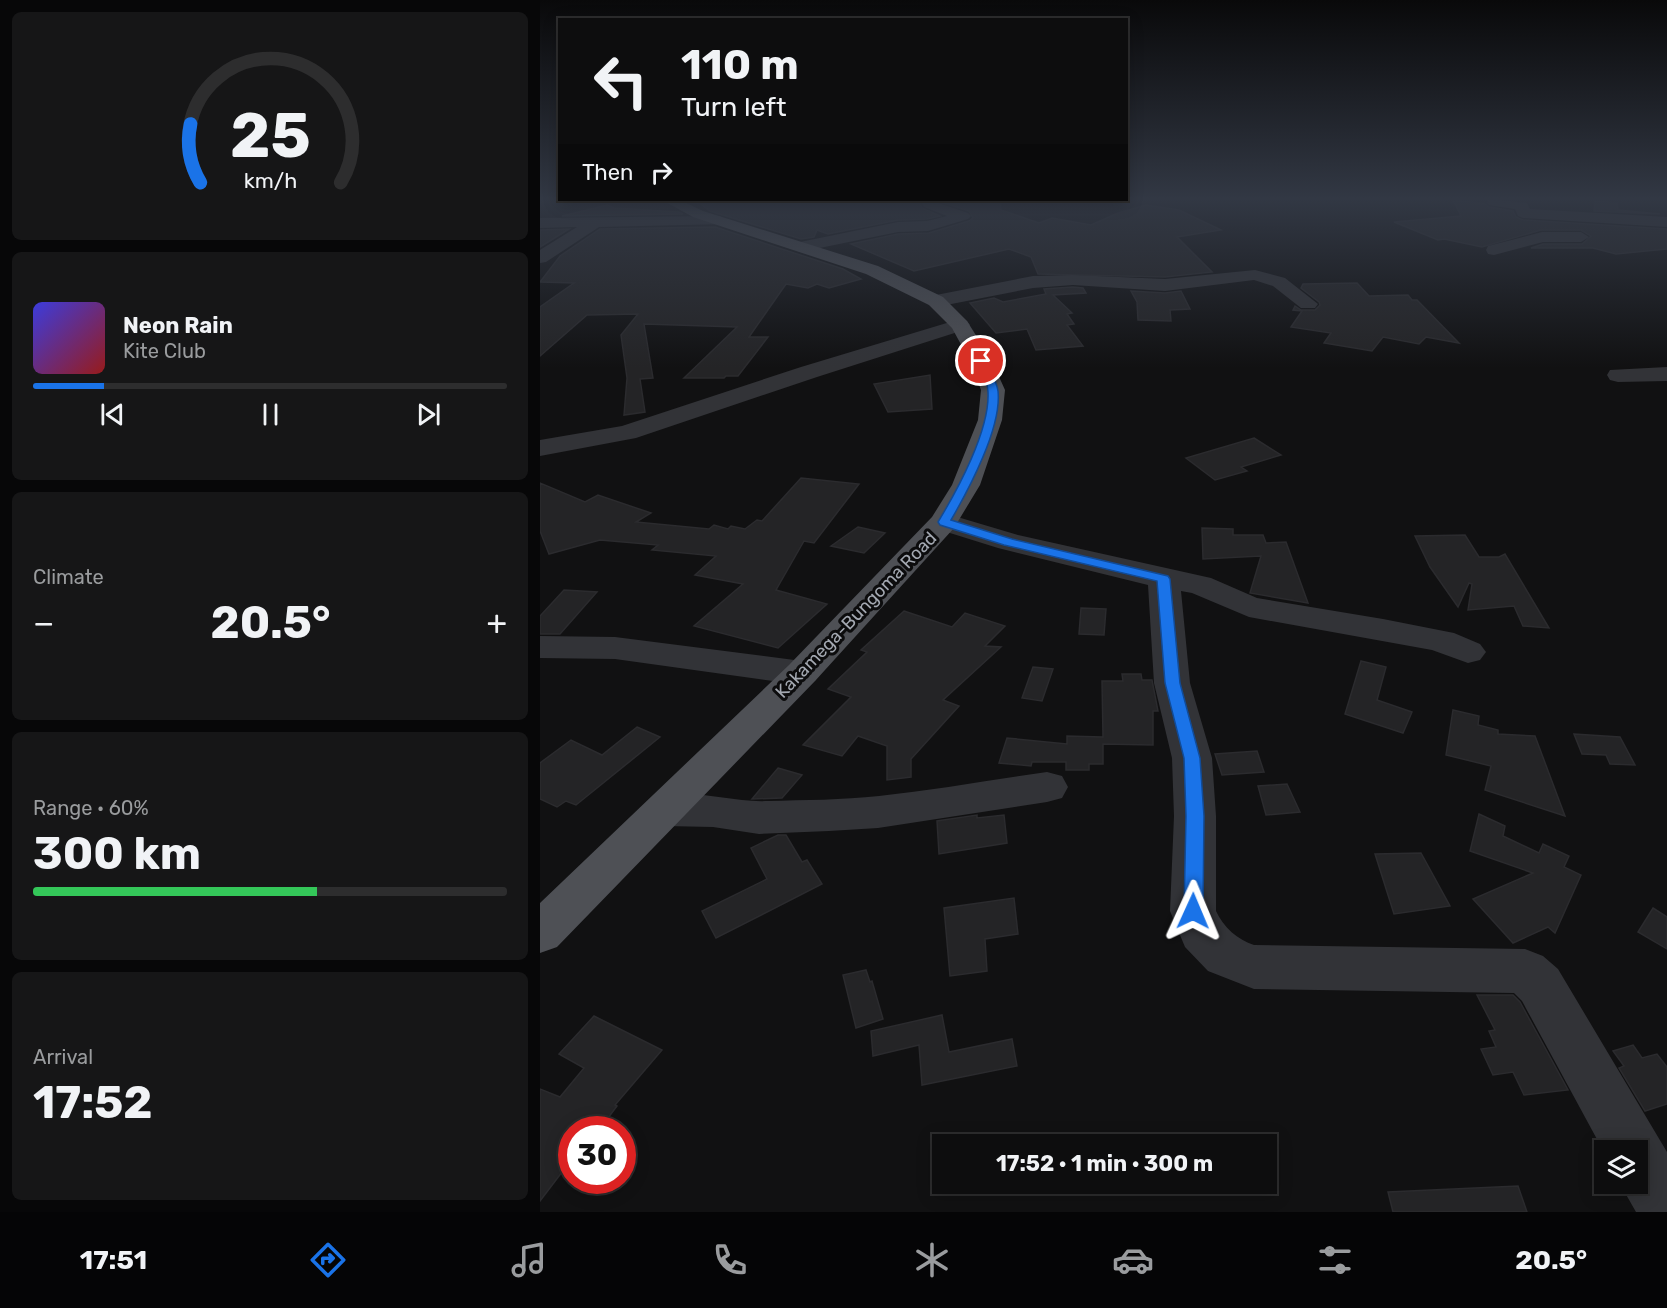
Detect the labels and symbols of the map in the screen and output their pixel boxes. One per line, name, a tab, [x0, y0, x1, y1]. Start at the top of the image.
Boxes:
pin	[955, 335, 1006, 386]
street label: Kakamega-Bungoma Road	[771, 527, 941, 703]
position arrow	[1161, 879, 1225, 943]
speed limit sign: 30	[558, 1116, 636, 1194]

